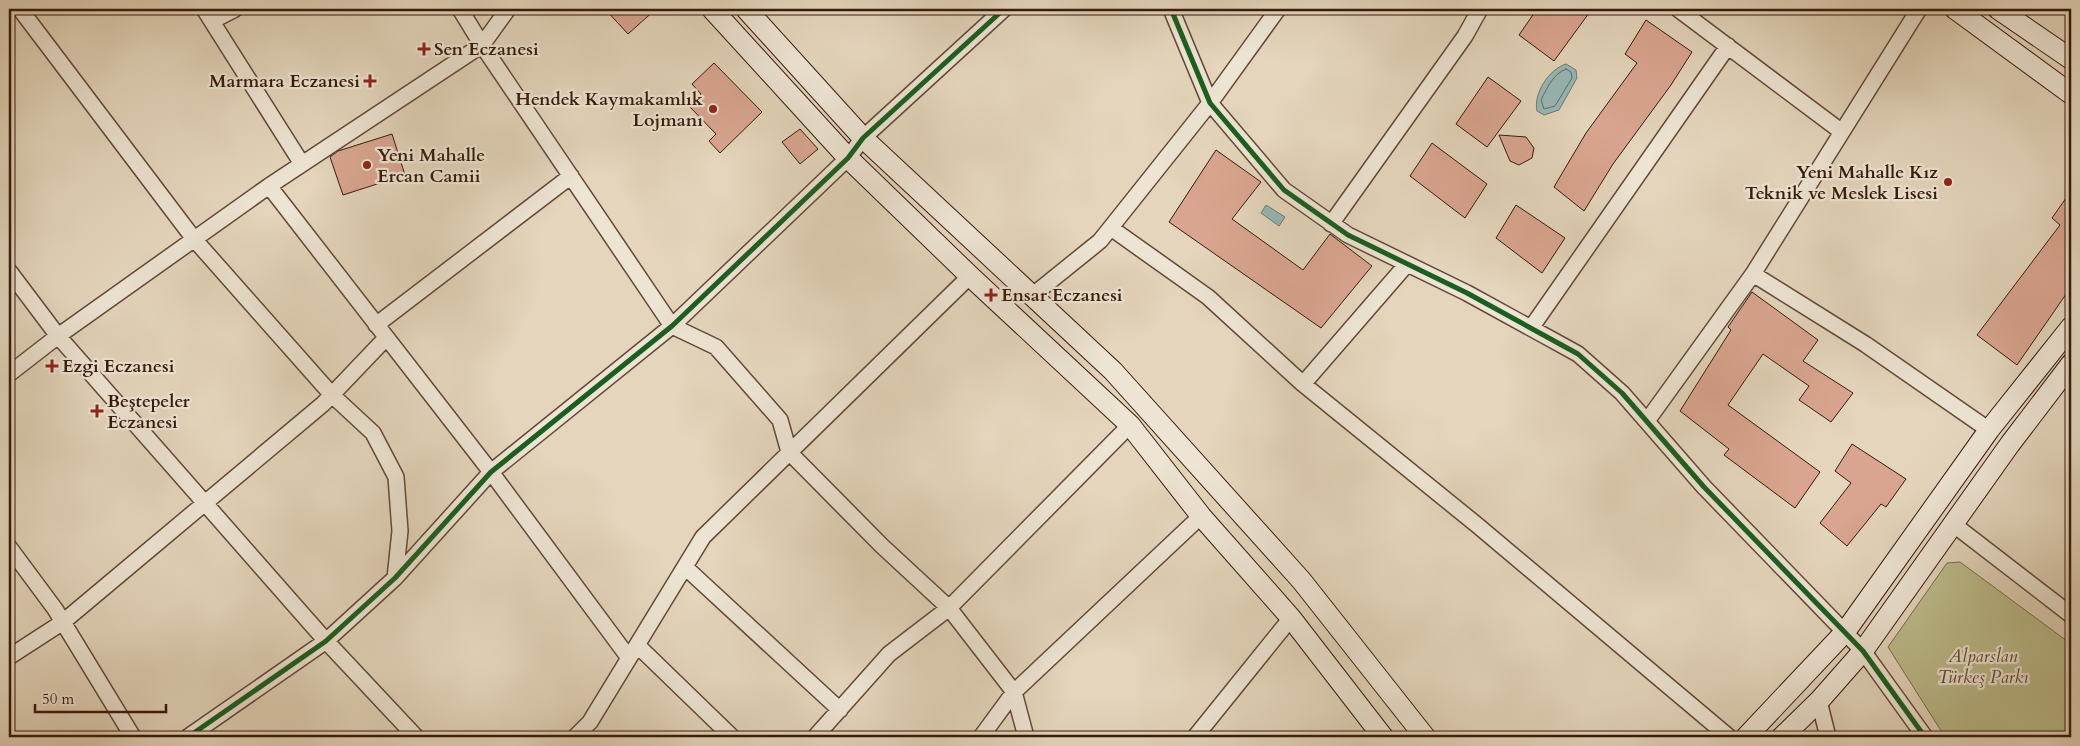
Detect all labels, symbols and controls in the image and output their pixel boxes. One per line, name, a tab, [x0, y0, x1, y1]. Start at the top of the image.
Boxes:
place label: Sen Eczanesi	[434, 37, 539, 62]
marker: Sen Eczanesi	[418, 43, 430, 55]
place label: Marmara Eczanesi	[209, 69, 360, 94]
marker: Marmara Eczanesi	[364, 75, 376, 87]
place label: Hendek Kaymakamlık Lojmanı	[515, 87, 704, 133]
marker: Hendek Kaymakamlık Lojmanı	[707, 103, 719, 115]
place label: Yeni Mahalle Ercan Camii	[377, 143, 485, 189]
marker: Yeni Mahalle Ercan Camii	[361, 159, 373, 171]
place label: Yeni Mahalle Kız Teknik ve Meslek Lisesi	[1745, 160, 1938, 206]
marker: Yeni Mahalle Kız Teknik ve Meslek Lisesi	[1942, 176, 1954, 188]
place label: Ensar Eczanesi	[1001, 283, 1123, 308]
marker: Ensar Eczanesi	[985, 289, 997, 301]
place label: Ezgi Eczanesi	[62, 354, 175, 379]
marker: Ezgi Eczanesi	[46, 360, 58, 372]
place label: Beştepeler Eczanesi	[107, 389, 191, 435]
marker: Beştepeler Eczanesi	[91, 405, 103, 417]
park label: Alparslan Türkeş Parkı	[1938, 644, 2029, 690]
scale bar	[35, 681, 166, 713]
text: 50 m	[42, 689, 74, 709]

